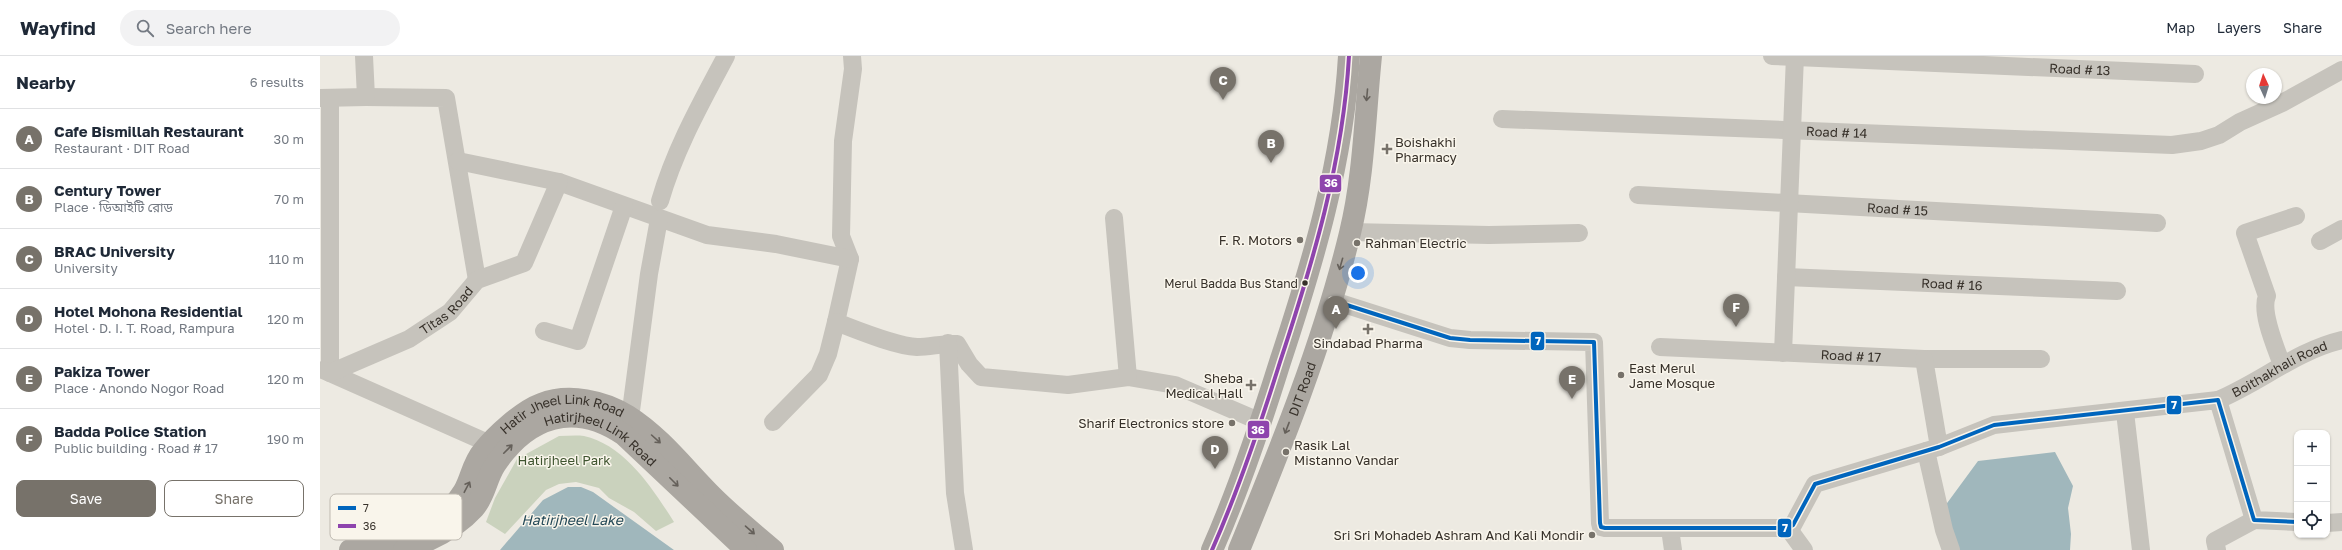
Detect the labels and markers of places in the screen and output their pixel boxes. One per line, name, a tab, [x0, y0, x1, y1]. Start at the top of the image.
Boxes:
pin: C	[1210, 67, 1236, 100]
pin: B	[1258, 130, 1284, 163]
place label: Boishakhi Pharmacy	[1395, 134, 1458, 165]
marker: Boishakhi Pharmacy	[1382, 144, 1392, 154]
place label: F. R. Motors	[1219, 232, 1292, 248]
marker: F. R. Motors	[1295, 235, 1305, 245]
place label: Rahman Electric	[1365, 235, 1467, 251]
marker: Rahman Electric	[1352, 238, 1362, 248]
place label: Merul Badda Bus Stand	[1164, 276, 1298, 291]
marker: Merul Badda Bus Stand	[1300, 278, 1310, 288]
pin: F	[1723, 294, 1749, 327]
pin: A	[1323, 296, 1349, 329]
marker: Sindabad Pharma	[1363, 324, 1373, 334]
place label: Sindabad Pharma	[1313, 335, 1423, 351]
place label: East Merul Jame Mosque	[1629, 360, 1715, 391]
pin: E	[1559, 366, 1585, 399]
place label: Sheba Medical Hall	[1165, 370, 1243, 401]
marker: East Merul Jame Mosque	[1616, 370, 1626, 380]
marker: Sheba Medical Hall	[1246, 380, 1256, 390]
place label: Sharif Electronics store	[1078, 415, 1224, 431]
marker: Sharif Electronics store	[1227, 418, 1237, 428]
pin: D	[1202, 436, 1228, 469]
place label: Rasik Lal Mistanno Vandar	[1294, 437, 1399, 468]
marker: Rasik Lal Mistanno Vandar	[1281, 447, 1291, 457]
place label: Sri Sri Mohadeb Ashram And Kali Mondir	[1334, 527, 1584, 543]
marker: Sri Sri Mohadeb Ashram And Kali Mondir	[1587, 530, 1597, 540]

